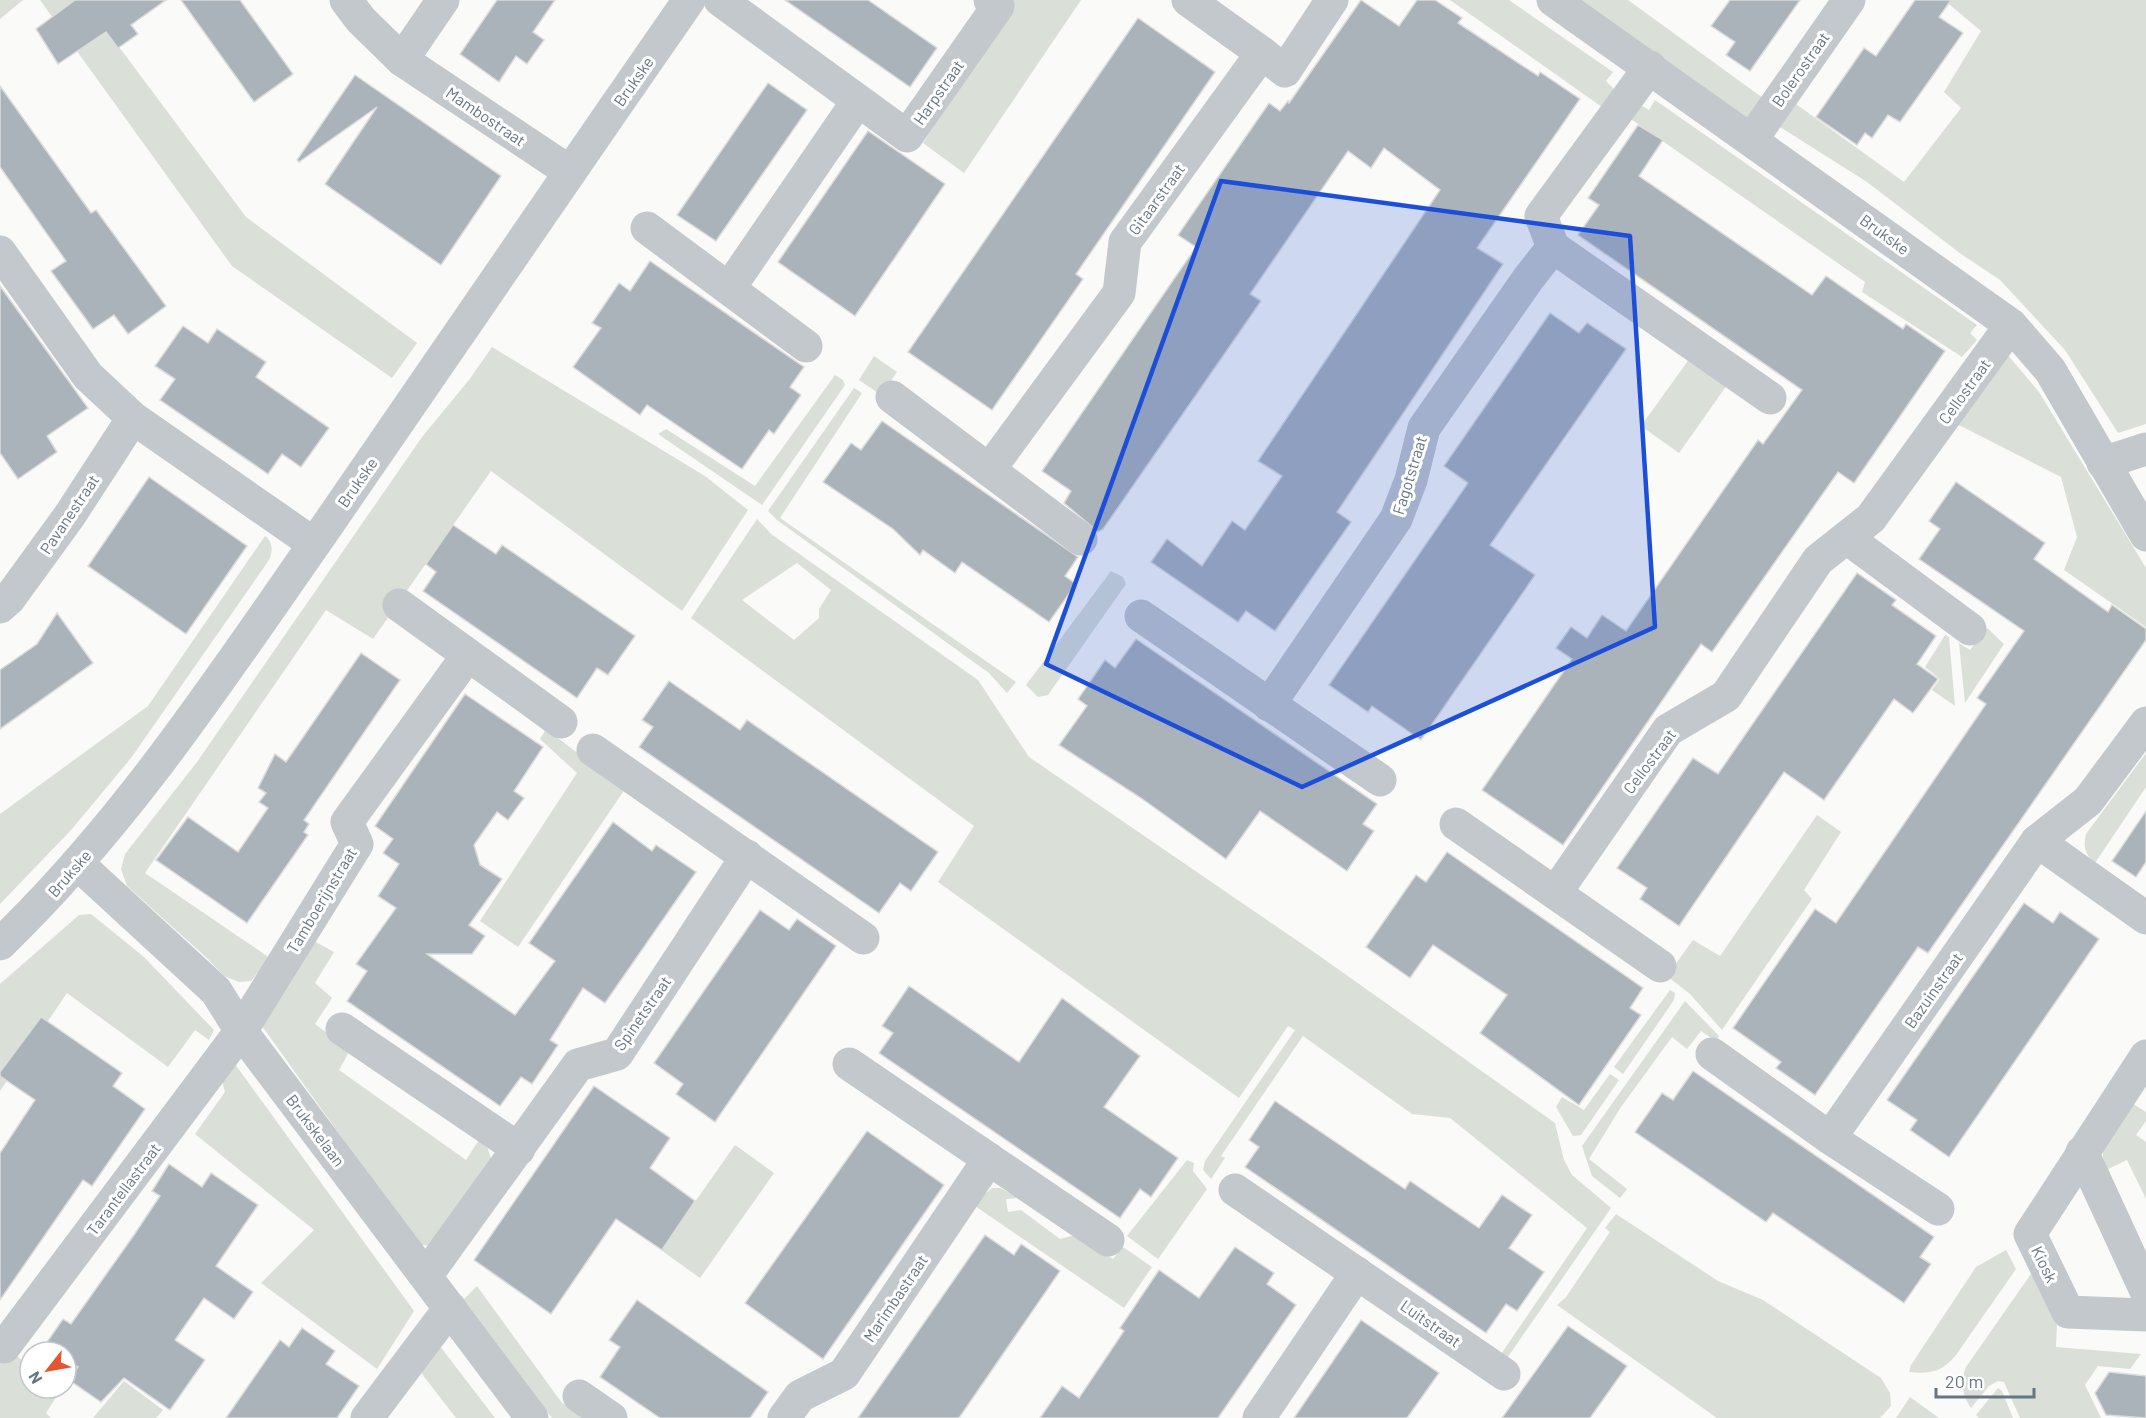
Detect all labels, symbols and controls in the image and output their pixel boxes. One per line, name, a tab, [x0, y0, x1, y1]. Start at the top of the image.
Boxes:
street label: Bolerostraat	[1767, 28, 1833, 110]
street label: Brukske	[609, 52, 657, 110]
street label: Harpstraat	[909, 56, 967, 128]
street label: Mambostraat	[443, 83, 529, 149]
street label: Gitaarstraat	[1124, 160, 1188, 238]
street label: Brukske	[1857, 210, 1913, 258]
street label: Cellostraat	[1934, 355, 1994, 427]
street label: Fagotstraat	[1388, 433, 1430, 517]
street label: Brukske	[333, 453, 381, 511]
street label: Pavanestraat	[36, 471, 102, 557]
street label: Cellostraat	[1619, 725, 1679, 797]
street label: Tamboerijnstraat	[282, 844, 360, 956]
street label: Brukske	[43, 846, 95, 900]
street label: Bazuinstraat	[1900, 949, 1966, 1031]
street label: Spinetstraat	[609, 972, 675, 1054]
street label: Brukskelaan	[283, 1090, 349, 1170]
street label: Tarantellastraat	[82, 1139, 164, 1239]
street label: Kiosk	[2028, 1243, 2062, 1285]
street label: Marimbastraat	[859, 1251, 931, 1345]
street label: Luitstraat	[1397, 1295, 1465, 1351]
north arrow	[18, 1340, 78, 1400]
scale bar	[1936, 1361, 2034, 1399]
text: N	[24, 1369, 46, 1387]
text: 20 m	[1945, 1370, 1983, 1392]

